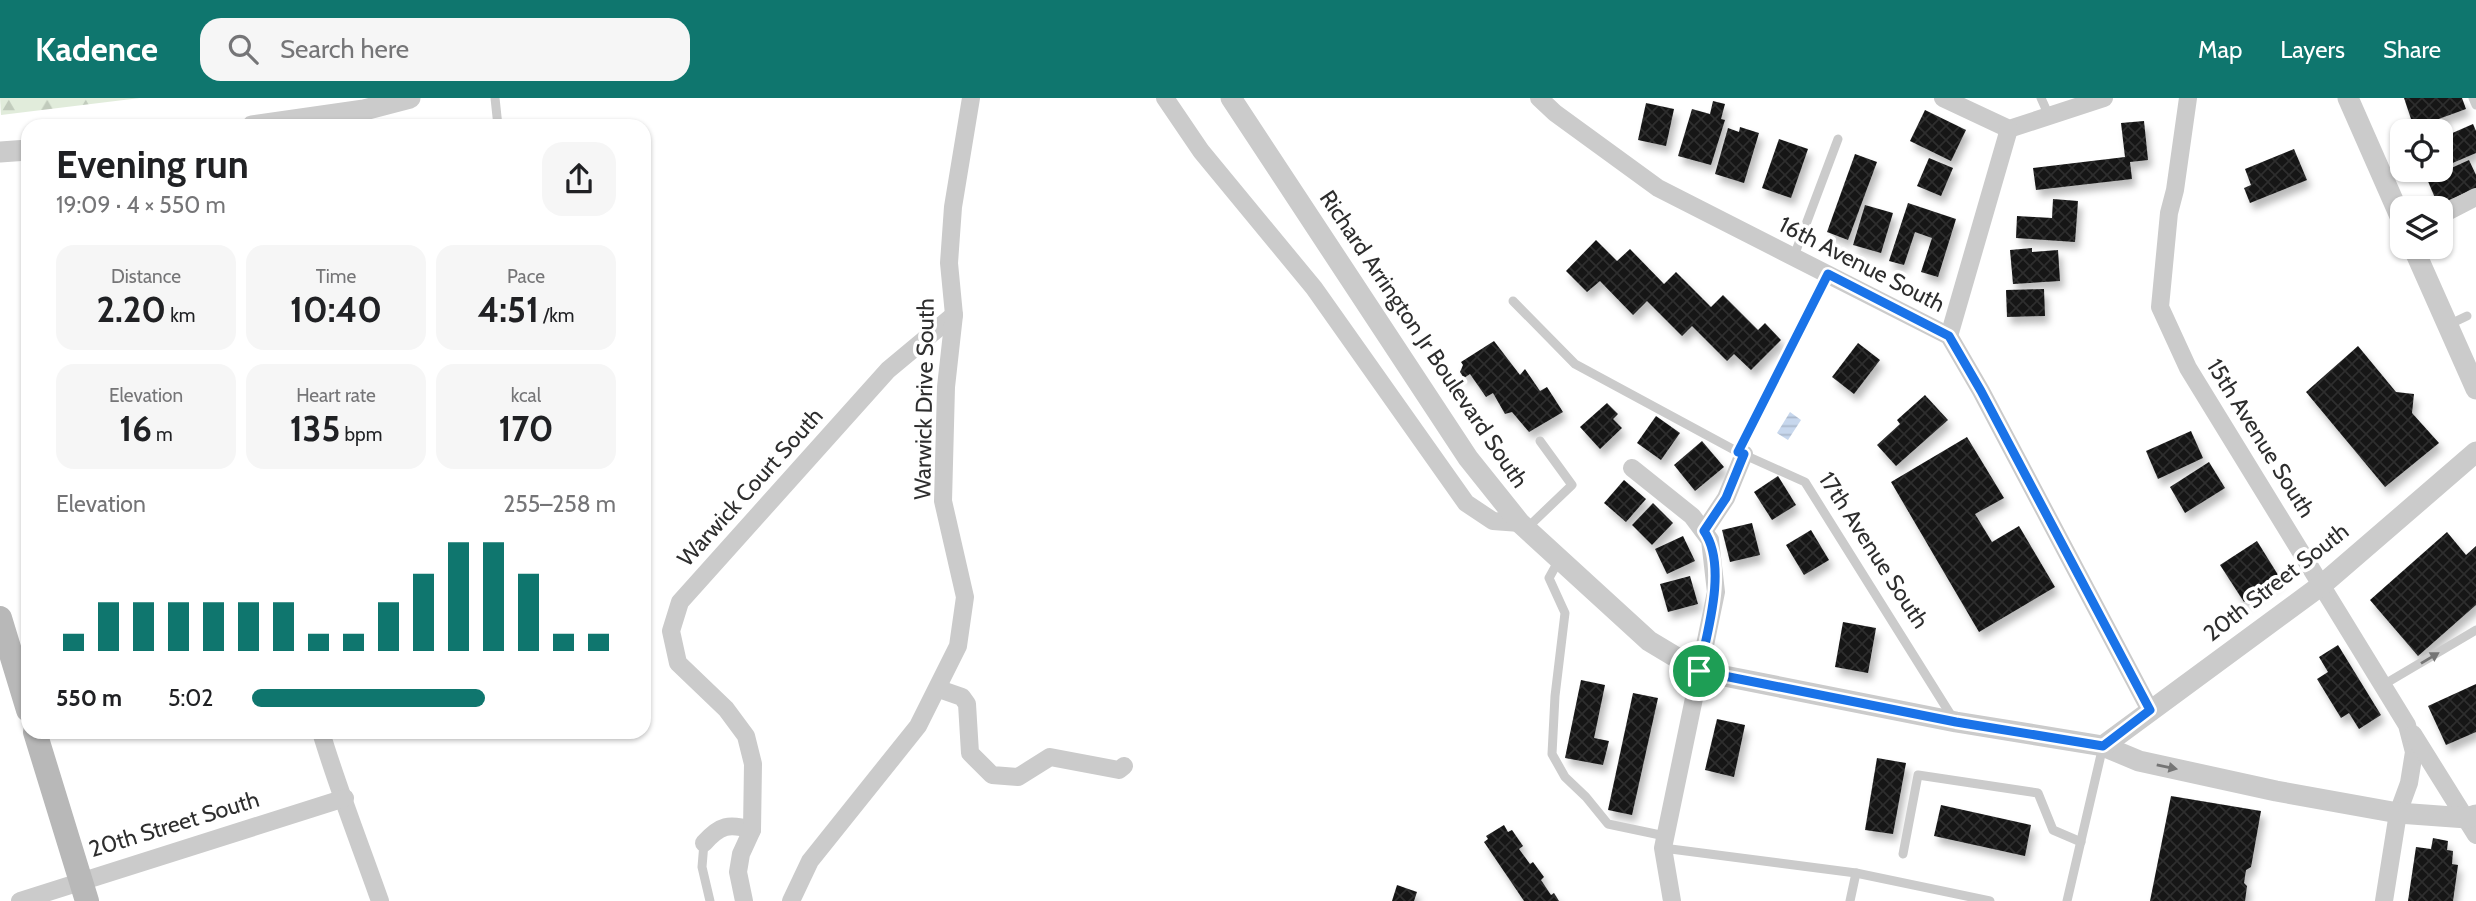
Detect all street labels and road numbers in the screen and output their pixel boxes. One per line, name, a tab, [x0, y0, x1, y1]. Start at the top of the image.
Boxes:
street label: Richard Arrington Jr Boulevard South	[1314, 185, 1534, 493]
street label: 16th Avenue South	[1774, 210, 1950, 318]
street label: Warwick Drive South	[908, 298, 940, 500]
street label: 15th Avenue South	[2201, 353, 2321, 523]
street label: Warwick Court South	[671, 402, 829, 572]
street label: 17th Avenue South	[1813, 467, 1935, 633]
street label: 20th Street South	[2198, 517, 2354, 647]
street label: 20th Street South	[86, 785, 262, 863]

